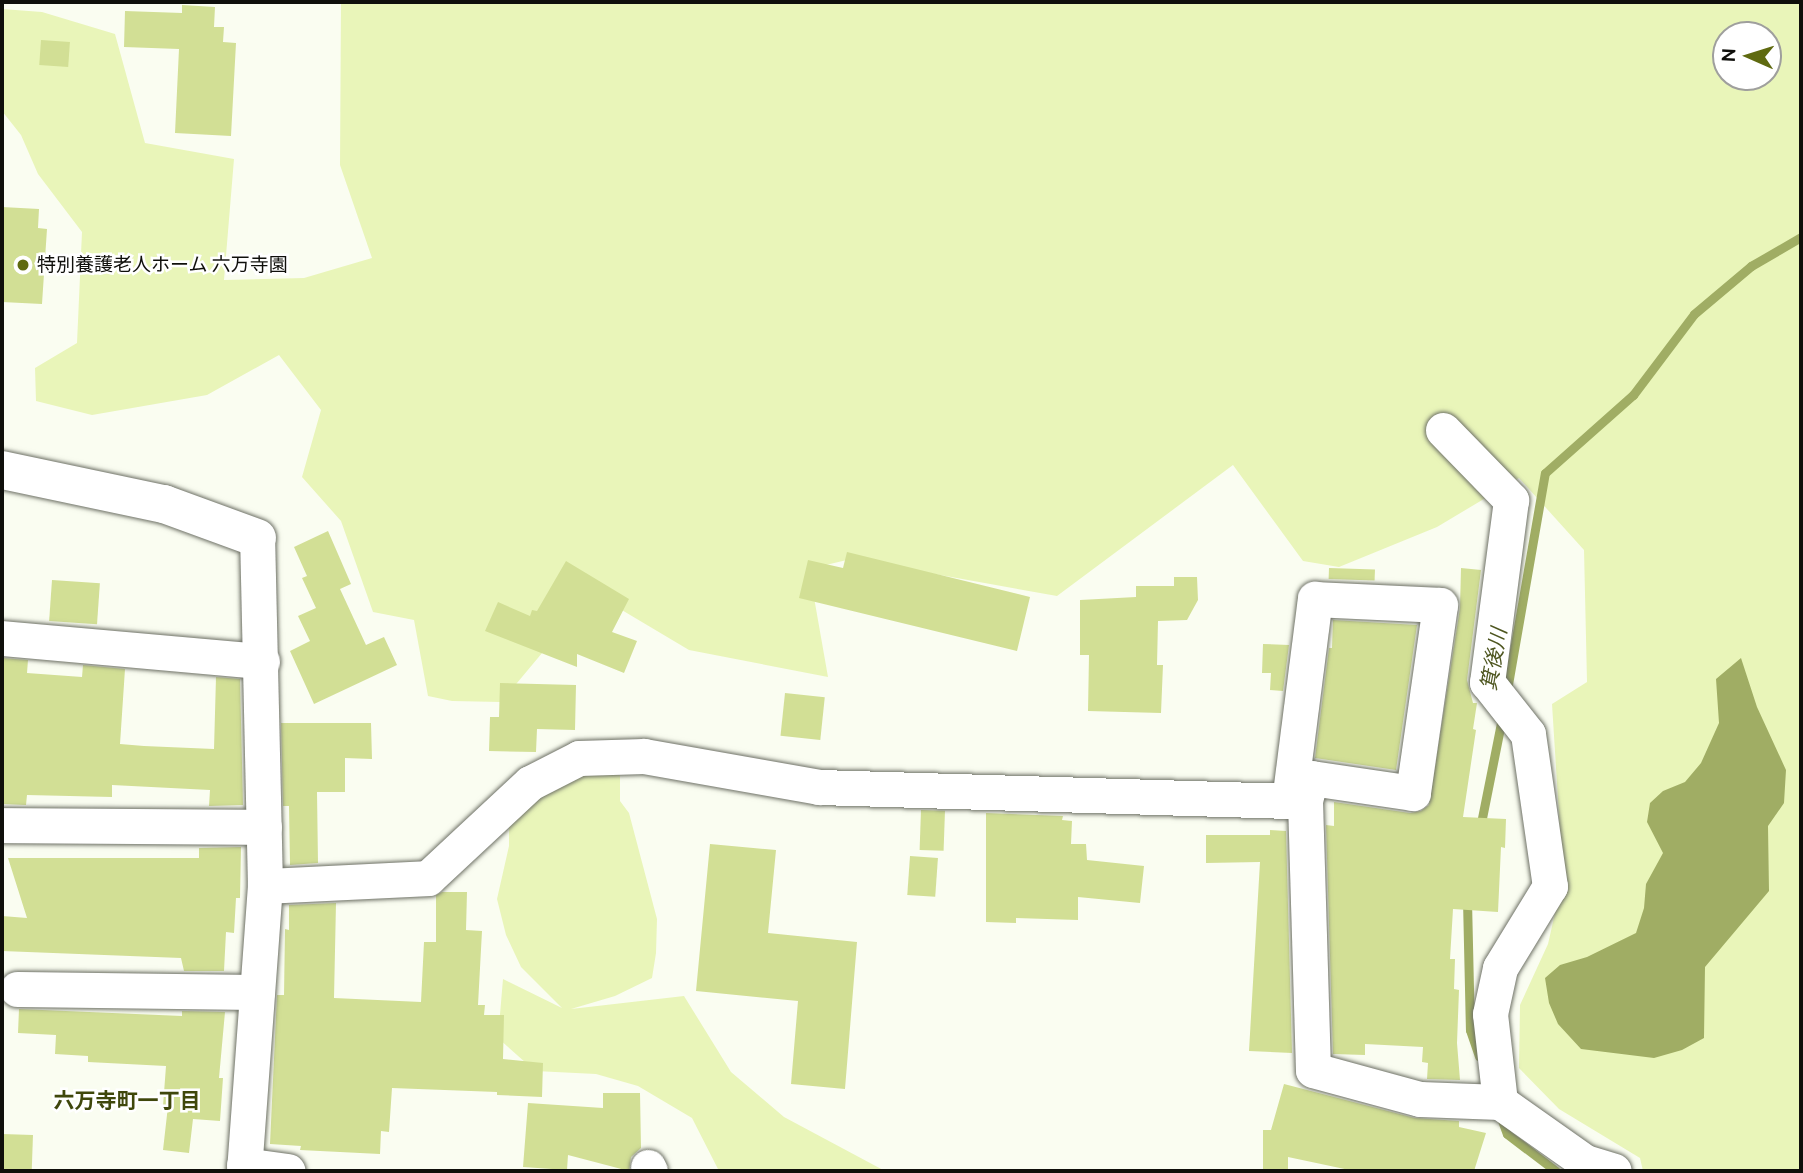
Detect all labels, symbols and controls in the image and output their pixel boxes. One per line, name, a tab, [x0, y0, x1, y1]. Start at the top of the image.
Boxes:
north arrow	[1712, 21, 1782, 91]
text: N	[1717, 47, 1739, 63]
place label: 特別養護老人ホーム 六万寺園	[37, 254, 288, 276]
marker: 特別養護老人ホーム 六万寺園	[15, 257, 31, 273]
water label: 箕後川	[1475, 626, 1511, 692]
district label: 六万寺町一丁目	[54, 1087, 200, 1113]

